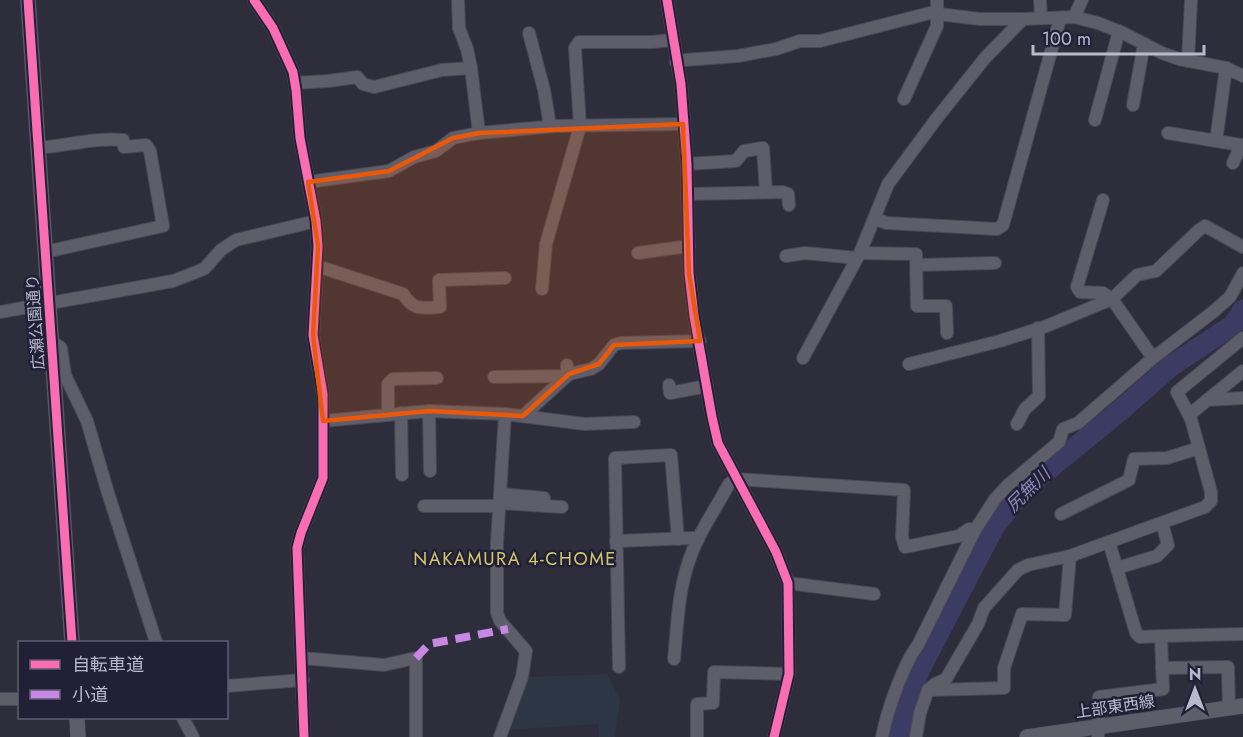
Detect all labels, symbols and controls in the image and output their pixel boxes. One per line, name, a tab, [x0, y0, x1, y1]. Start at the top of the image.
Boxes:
scale bar	[1033, 18, 1204, 56]
text: 100 m	[1042, 26, 1091, 52]
street label: 広瀬公園通り	[21, 273, 50, 371]
water label: 尻無川	[1000, 460, 1058, 518]
district label: NAKAMURA 4-CHOME	[413, 546, 617, 572]
legend	[18, 641, 228, 719]
text: 自転車道	[72, 652, 144, 678]
north arrow	[1165, 659, 1225, 719]
text: N	[1189, 663, 1201, 686]
text: 小道	[72, 682, 108, 708]
street label: 上部東西線	[1074, 690, 1156, 723]

